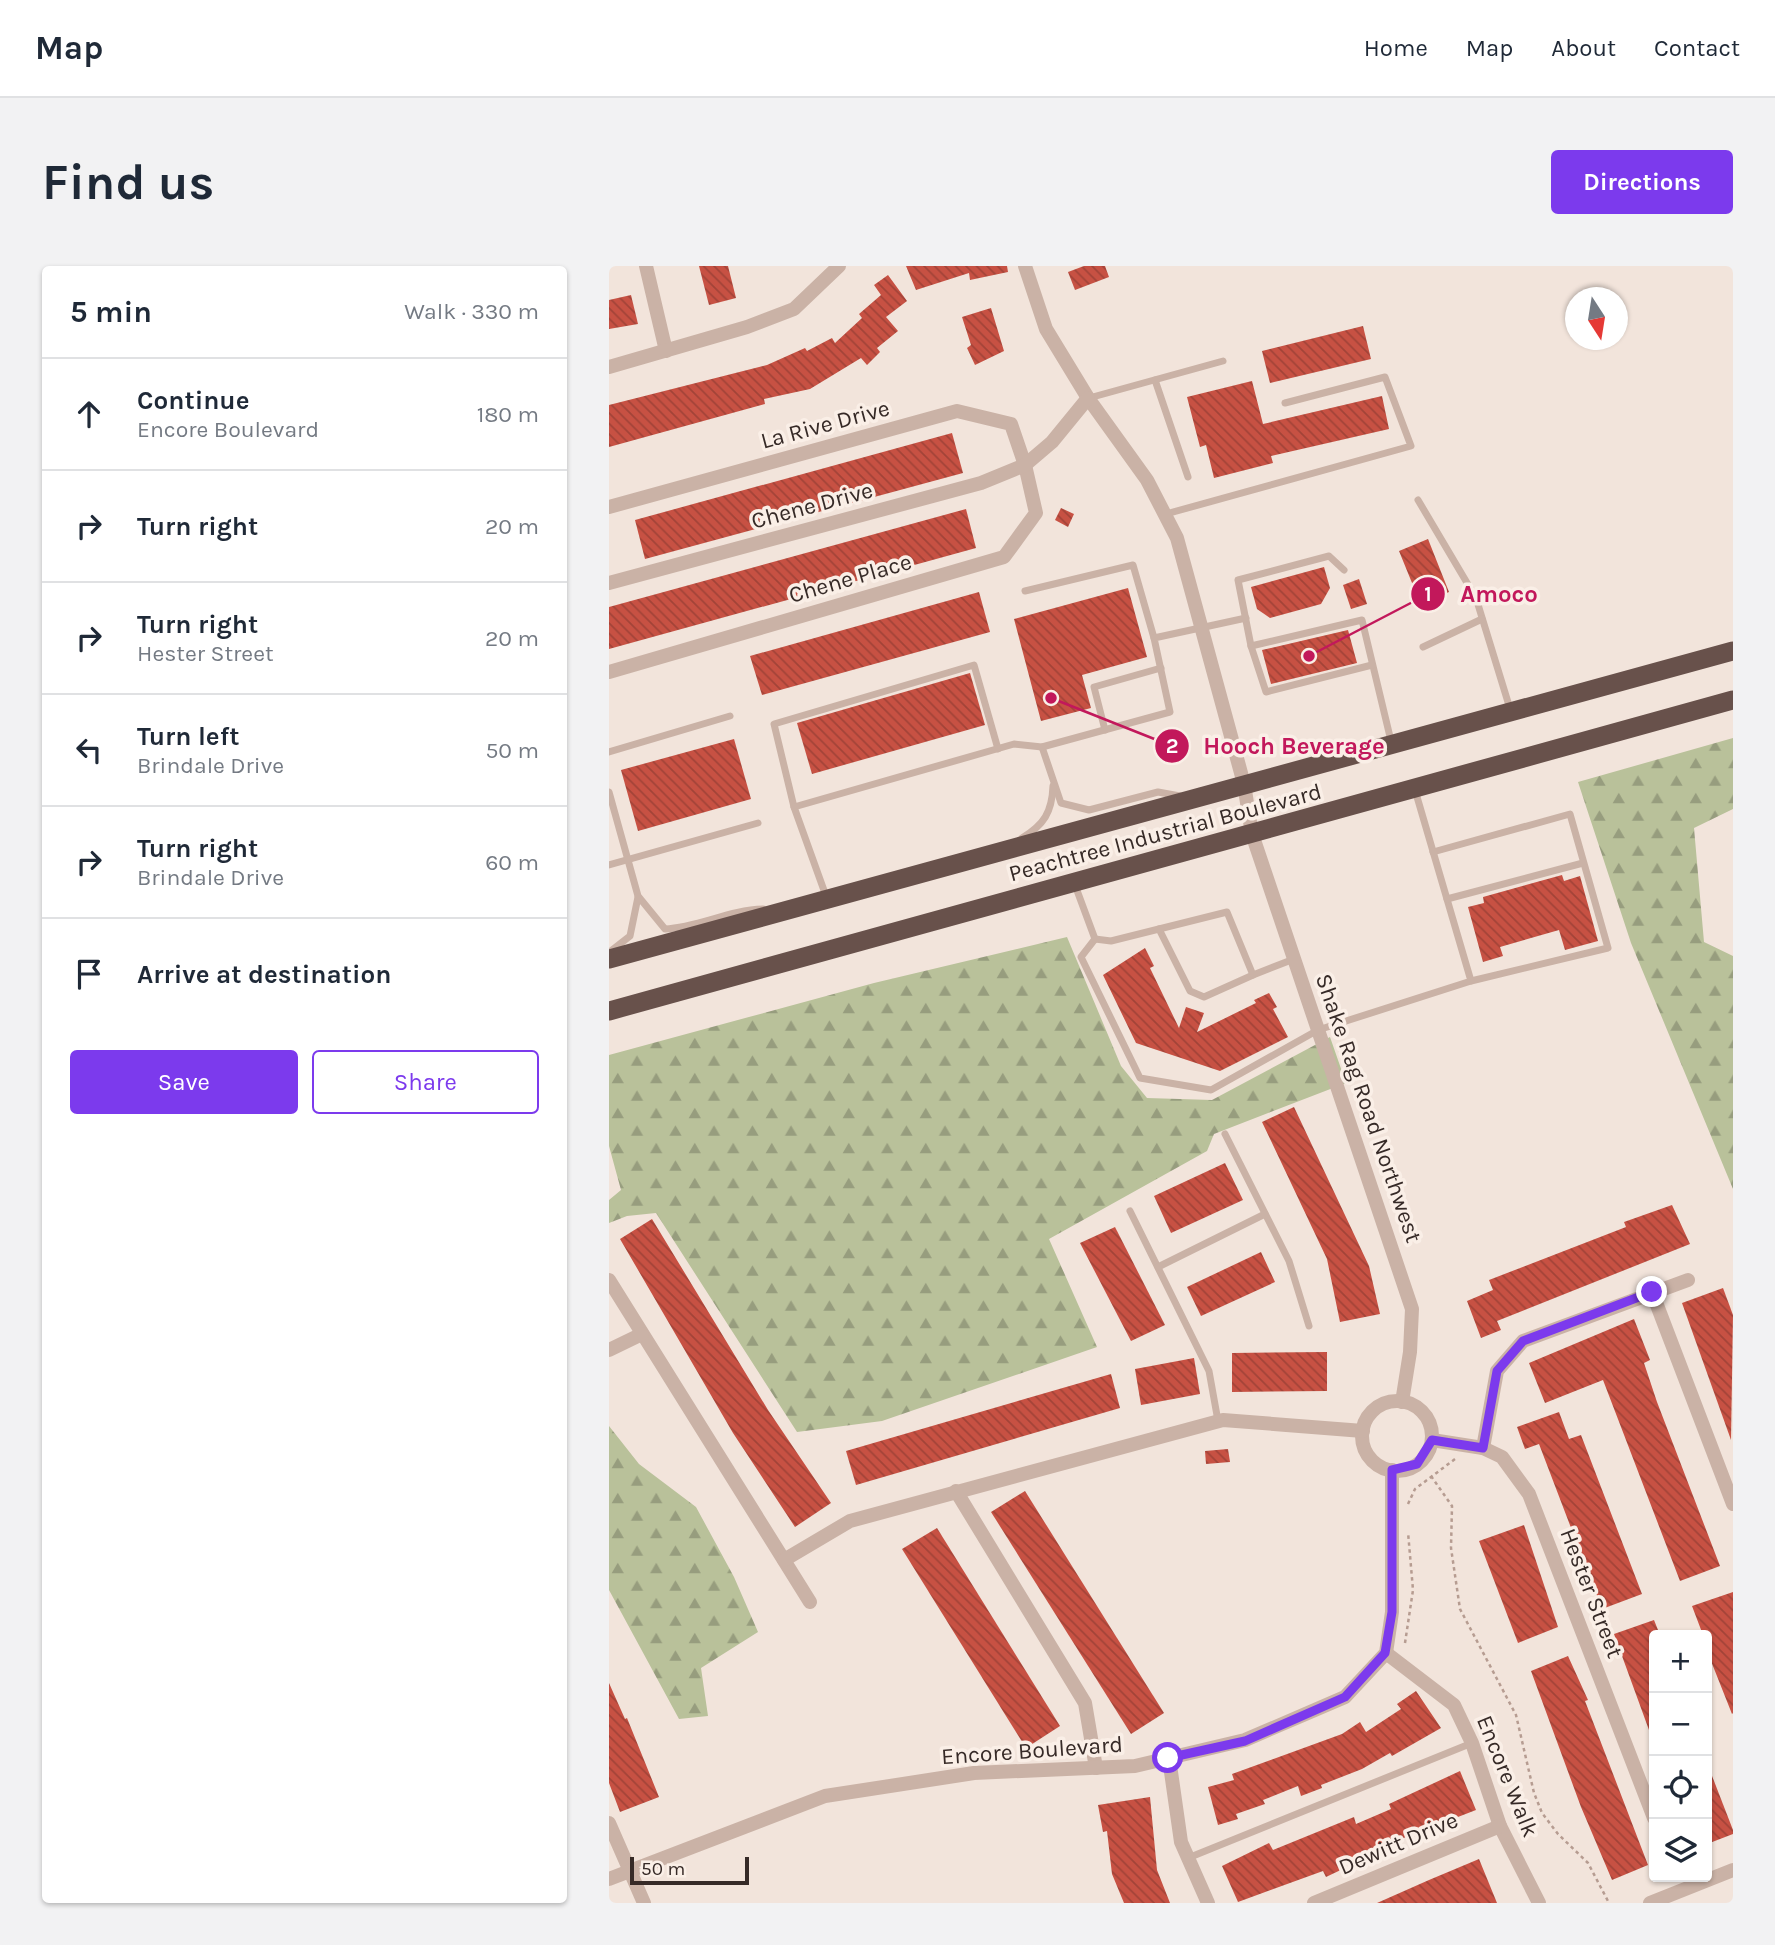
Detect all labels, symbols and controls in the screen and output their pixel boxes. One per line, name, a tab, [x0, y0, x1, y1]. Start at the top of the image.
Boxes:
text: Map	[35, 29, 103, 67]
text: Home	[1364, 34, 1428, 62]
text: Map	[1466, 34, 1513, 62]
text: About	[1551, 34, 1616, 62]
text: Contact	[1654, 34, 1740, 62]
button: Directions	[1551, 150, 1733, 214]
text: Find us	[42, 154, 214, 211]
north arrow	[1565, 287, 1628, 350]
text: 5 min	[70, 294, 152, 330]
text: Walk · 330 m	[404, 298, 539, 325]
text: Continue	[137, 385, 249, 416]
street label: La Rive Drive	[758, 394, 893, 455]
icon: ahead	[70, 395, 108, 433]
text: 180 m	[477, 401, 539, 428]
text: Encore Boulevard	[137, 416, 319, 443]
street label: Chene Drive	[748, 476, 876, 535]
icon: right	[70, 507, 108, 545]
text: Turn right	[137, 511, 258, 542]
text: 20 m	[485, 513, 539, 540]
street label: Chene Place	[786, 548, 915, 609]
callout: Amoco	[1411, 571, 1551, 616]
text: Amoco	[1460, 580, 1538, 608]
text: 1	[1424, 582, 1432, 606]
text: Turn right	[137, 609, 258, 640]
icon: right	[70, 619, 108, 657]
text: 20 m	[485, 625, 539, 652]
text: Hester Street	[137, 640, 274, 667]
text: Turn left	[137, 721, 239, 752]
callout: Hooch Beverage	[1154, 723, 1398, 768]
icon: left	[70, 731, 108, 769]
text: Hooch Beverage	[1203, 732, 1385, 760]
text: 2	[1166, 734, 1178, 758]
text: 50 m	[485, 737, 539, 764]
text: Brindale Drive	[137, 752, 284, 779]
street label: Peachtree Industrial Boulevard	[1006, 778, 1324, 887]
text: Turn right	[137, 833, 258, 864]
icon: right	[70, 843, 108, 881]
text: 60 m	[485, 849, 539, 876]
text: Brindale Drive	[137, 864, 284, 891]
icon: arrive	[70, 955, 108, 993]
text: Arrive at destination	[137, 959, 391, 990]
street label: Shake Rag Road Northwest	[1310, 970, 1427, 1247]
button: Save	[70, 1050, 298, 1114]
button: Share	[312, 1050, 539, 1114]
route end	[1636, 1276, 1667, 1307]
street label: Hester Street	[1554, 1525, 1629, 1662]
map controls	[1649, 1630, 1712, 1882]
button: +	[1649, 1630, 1712, 1693]
button: −	[1649, 1693, 1712, 1756]
street label: Encore Walk	[1471, 1711, 1544, 1841]
street label: Encore Boulevard	[940, 1731, 1124, 1770]
route start	[1152, 1742, 1183, 1773]
button: locate	[1649, 1756, 1712, 1819]
street label: Dewitt Drive	[1334, 1806, 1462, 1881]
button: layers	[1649, 1819, 1712, 1882]
scale bar	[630, 1854, 749, 1886]
text: 50 m	[641, 1858, 685, 1880]

